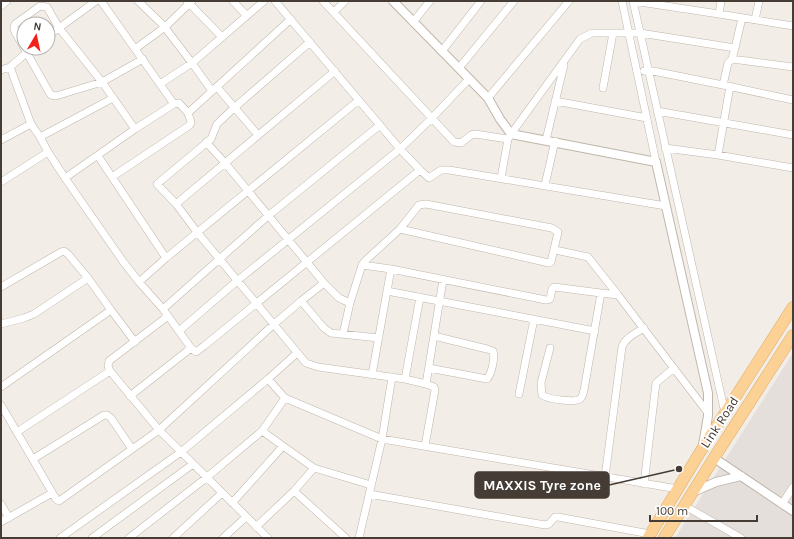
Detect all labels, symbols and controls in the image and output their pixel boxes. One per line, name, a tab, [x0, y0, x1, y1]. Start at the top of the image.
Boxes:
north arrow	[16, 16, 56, 56]
text: N	[33, 20, 42, 34]
street label: Link Road	[697, 394, 742, 451]
callout: MAXXIS Tyre zone	[475, 472, 609, 498]
text: MAXXIS Tyre zone	[483, 477, 601, 494]
scale bar	[650, 497, 757, 523]
text: 100 m	[656, 504, 688, 518]

